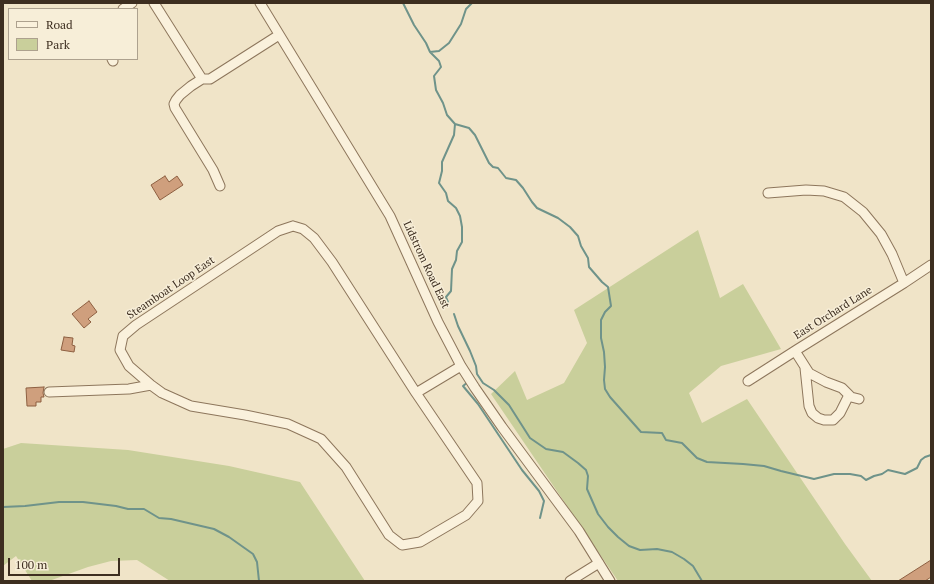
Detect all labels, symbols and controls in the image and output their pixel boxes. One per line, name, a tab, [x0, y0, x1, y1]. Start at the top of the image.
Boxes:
legend	[8, 8, 138, 60]
text: Road	[46, 17, 73, 32]
text: Park	[46, 37, 70, 52]
street label: Lidstrom Road East	[400, 219, 452, 311]
street label: Steamboat Loop East	[125, 254, 217, 322]
street label: East Orchard Lane	[791, 284, 875, 342]
scale bar	[10, 550, 122, 576]
text: 100 m	[15, 557, 47, 572]

